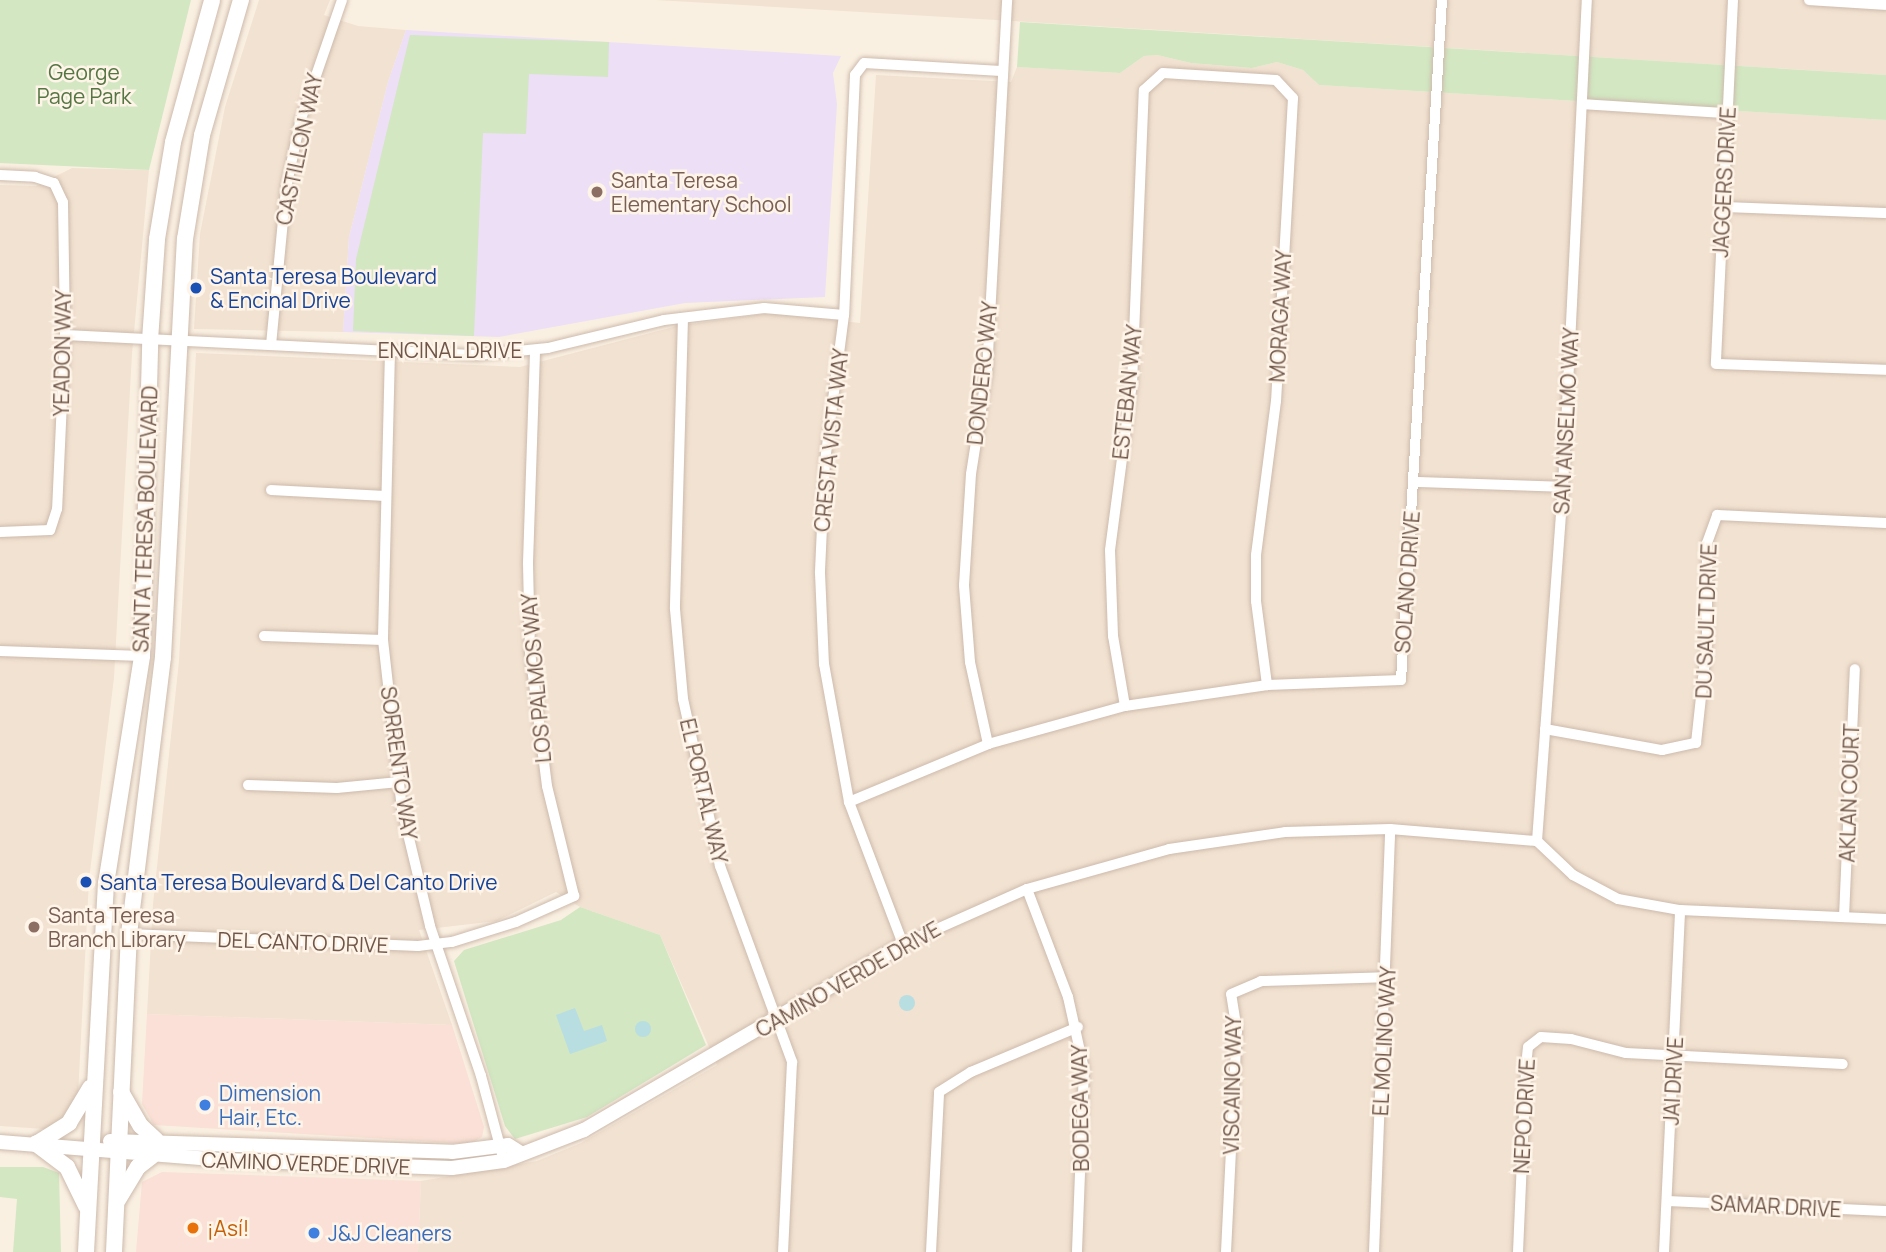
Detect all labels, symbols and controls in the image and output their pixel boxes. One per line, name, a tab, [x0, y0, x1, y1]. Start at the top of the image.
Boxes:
park label: George Page Park	[37, 59, 131, 109]
street label: CASTILLON WAY	[271, 71, 327, 227]
street label: JAGGERS DRIVE	[1707, 106, 1741, 258]
place label: Santa Teresa Elementary School	[611, 167, 792, 217]
marker: Santa Teresa Elementary School	[589, 184, 605, 200]
street label: MORAGA WAY	[1264, 249, 1296, 383]
place label: Santa Teresa Boulevard & Encinal Drive	[210, 263, 437, 313]
marker: Santa Teresa Boulevard & Encinal Drive	[188, 280, 204, 296]
street label: YEADON WAY	[48, 289, 76, 417]
street label: DONDERO WAY	[962, 300, 1002, 446]
street label: ESTEBAN WAY	[1107, 323, 1147, 461]
street label: SAN ANSELMO WAY	[1549, 327, 1583, 515]
street label: ENCINAL DRIVE	[377, 337, 523, 363]
street label: CRESTA VISTA WAY	[809, 347, 853, 533]
street label: SANTA TERESA BOULEVARD	[128, 385, 162, 653]
street label: SOLANO DRIVE	[1389, 510, 1425, 654]
street label: DU SAULT DRIVE	[1691, 543, 1721, 699]
street label: LOS PALMOS WAY	[516, 592, 556, 764]
street label: SORRENTO WAY	[376, 685, 422, 841]
street label: EL PORTAL WAY	[675, 715, 733, 867]
street label: AKLAN COURT	[1834, 723, 1864, 863]
place label: Santa Teresa Boulevard & Del Canto Drive	[100, 869, 497, 895]
marker: Santa Teresa Boulevard & Del Canto Drive	[78, 874, 94, 890]
place label: Santa Teresa Branch Library	[48, 902, 186, 952]
street label: CAMINO VERDE DRIVE	[751, 916, 945, 1042]
marker: Santa Teresa Branch Library	[26, 919, 42, 935]
street label: DEL CANTO DRIVE	[217, 926, 389, 958]
street label: EL MOLINO WAY	[1367, 965, 1401, 1117]
street label: VISCAINO WAY	[1218, 1015, 1246, 1155]
street label: JAI DRIVE	[1658, 1036, 1688, 1126]
street label: BODEGA WAY	[1066, 1044, 1094, 1172]
street label: NEPO DRIVE	[1508, 1058, 1540, 1174]
place label: Dimension Hair, Etc.	[219, 1080, 321, 1130]
marker: Dimension Hair, Etc.	[197, 1097, 213, 1113]
street label: CAMINO VERDE DRIVE	[201, 1147, 411, 1179]
street label: SAMAR DRIVE	[1710, 1190, 1842, 1222]
place label: ¡Así!	[207, 1215, 249, 1241]
marker: ¡Así!	[185, 1220, 201, 1236]
place label: J&J Cleaners	[328, 1220, 452, 1246]
marker: J&J Cleaners	[306, 1225, 322, 1241]

